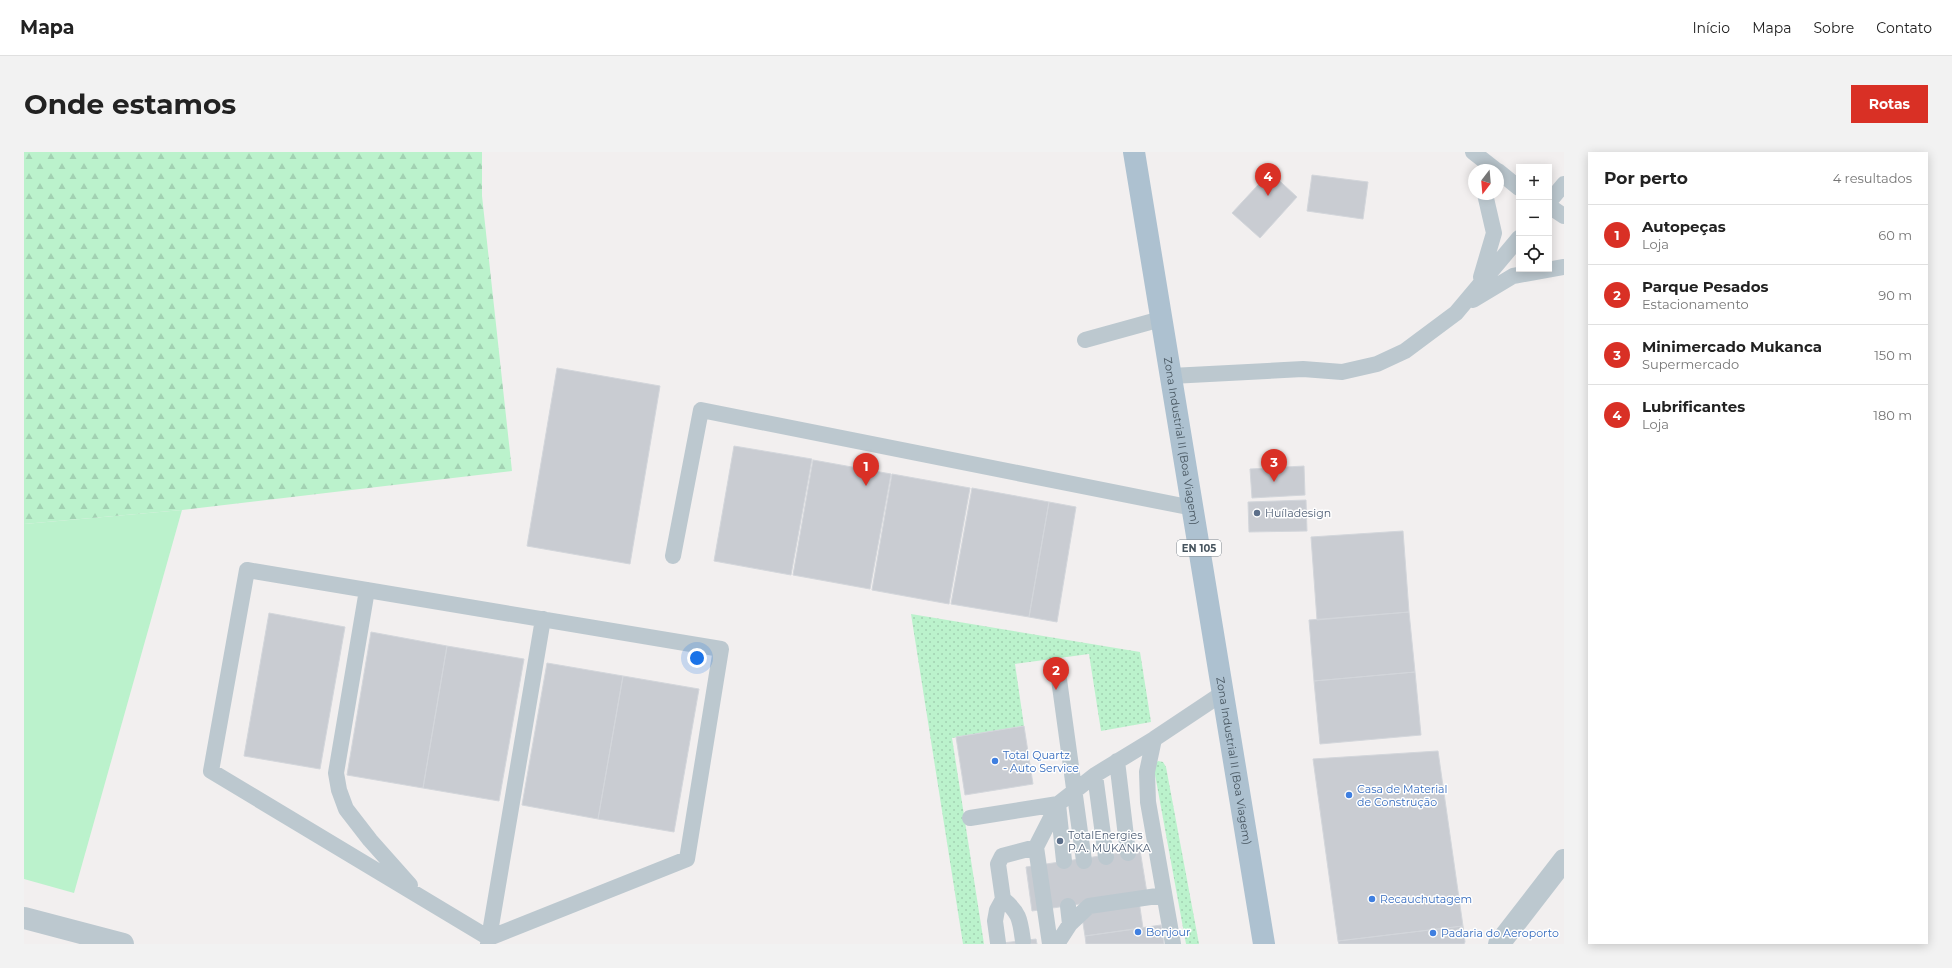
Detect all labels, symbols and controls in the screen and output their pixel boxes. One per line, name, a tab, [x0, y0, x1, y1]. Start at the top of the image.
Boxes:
text: Mapa	[20, 16, 75, 39]
text: Início	[1692, 19, 1730, 37]
text: Mapa	[1752, 19, 1792, 37]
text: Sobre	[1814, 19, 1854, 37]
text: Contato	[1876, 19, 1932, 37]
button: Rotas	[1851, 85, 1928, 123]
text: Onde estamos	[24, 87, 236, 121]
pin: 4	[1255, 163, 1281, 196]
north arrow	[1468, 164, 1504, 200]
map controls	[1516, 164, 1552, 272]
button: +	[1516, 164, 1552, 200]
text: Por perto	[1604, 168, 1688, 188]
text: 4 resultados	[1833, 170, 1912, 186]
button: −	[1516, 200, 1552, 236]
text: Autopeças	[1642, 217, 1726, 236]
text: 1	[1614, 227, 1620, 243]
text: 60 m	[1878, 227, 1912, 243]
button: locate	[1516, 236, 1552, 272]
text: Loja	[1642, 236, 1669, 252]
text: Parque Pesados	[1642, 277, 1768, 296]
text: 2	[1613, 287, 1621, 303]
text: 90 m	[1878, 287, 1912, 303]
text: Estacionamento	[1642, 296, 1749, 312]
text: Minimercado Mukanca	[1642, 337, 1822, 356]
text: 3	[1613, 347, 1621, 363]
text: 150 m	[1874, 347, 1912, 363]
street label: Zona Industrial II (Boa Viagem)	[1161, 356, 1202, 526]
text: Supermercado	[1642, 356, 1739, 372]
text: Lubrificantes	[1642, 397, 1745, 416]
text: 4	[1613, 407, 1621, 423]
text: 180 m	[1873, 407, 1912, 423]
text: Loja	[1642, 416, 1669, 432]
pin: 3	[1261, 449, 1287, 482]
pin: 1	[853, 453, 879, 486]
place label: Huíladesign	[1265, 506, 1331, 520]
marker: Huíladesign	[1252, 508, 1262, 518]
road number: EN 105	[1177, 540, 1221, 556]
your location	[687, 648, 707, 668]
pin: 2	[1043, 657, 1069, 690]
street label: Zona Industrial II (Boa Viagem)	[1213, 676, 1255, 846]
place label: Total Quartz - Auto Service	[1003, 748, 1079, 775]
marker: Total Quartz - Auto Service	[990, 756, 1000, 766]
place label: Casa de Material de Construção	[1357, 782, 1448, 809]
marker: Casa de Material de Construção	[1344, 790, 1354, 800]
place label: TotalEnergies P.A. MUKANKA	[1068, 828, 1151, 855]
marker: TotalEnergies P.A. MUKANKA	[1055, 836, 1065, 846]
place label: Recauchutagem	[1380, 892, 1472, 906]
marker: Recauchutagem	[1367, 894, 1377, 904]
place label: Bonjour	[1146, 925, 1190, 939]
place label: Padaria do Aeroporto	[1441, 926, 1559, 940]
marker: Bonjour	[1133, 927, 1143, 937]
marker: Padaria do Aeroporto	[1428, 928, 1438, 938]

